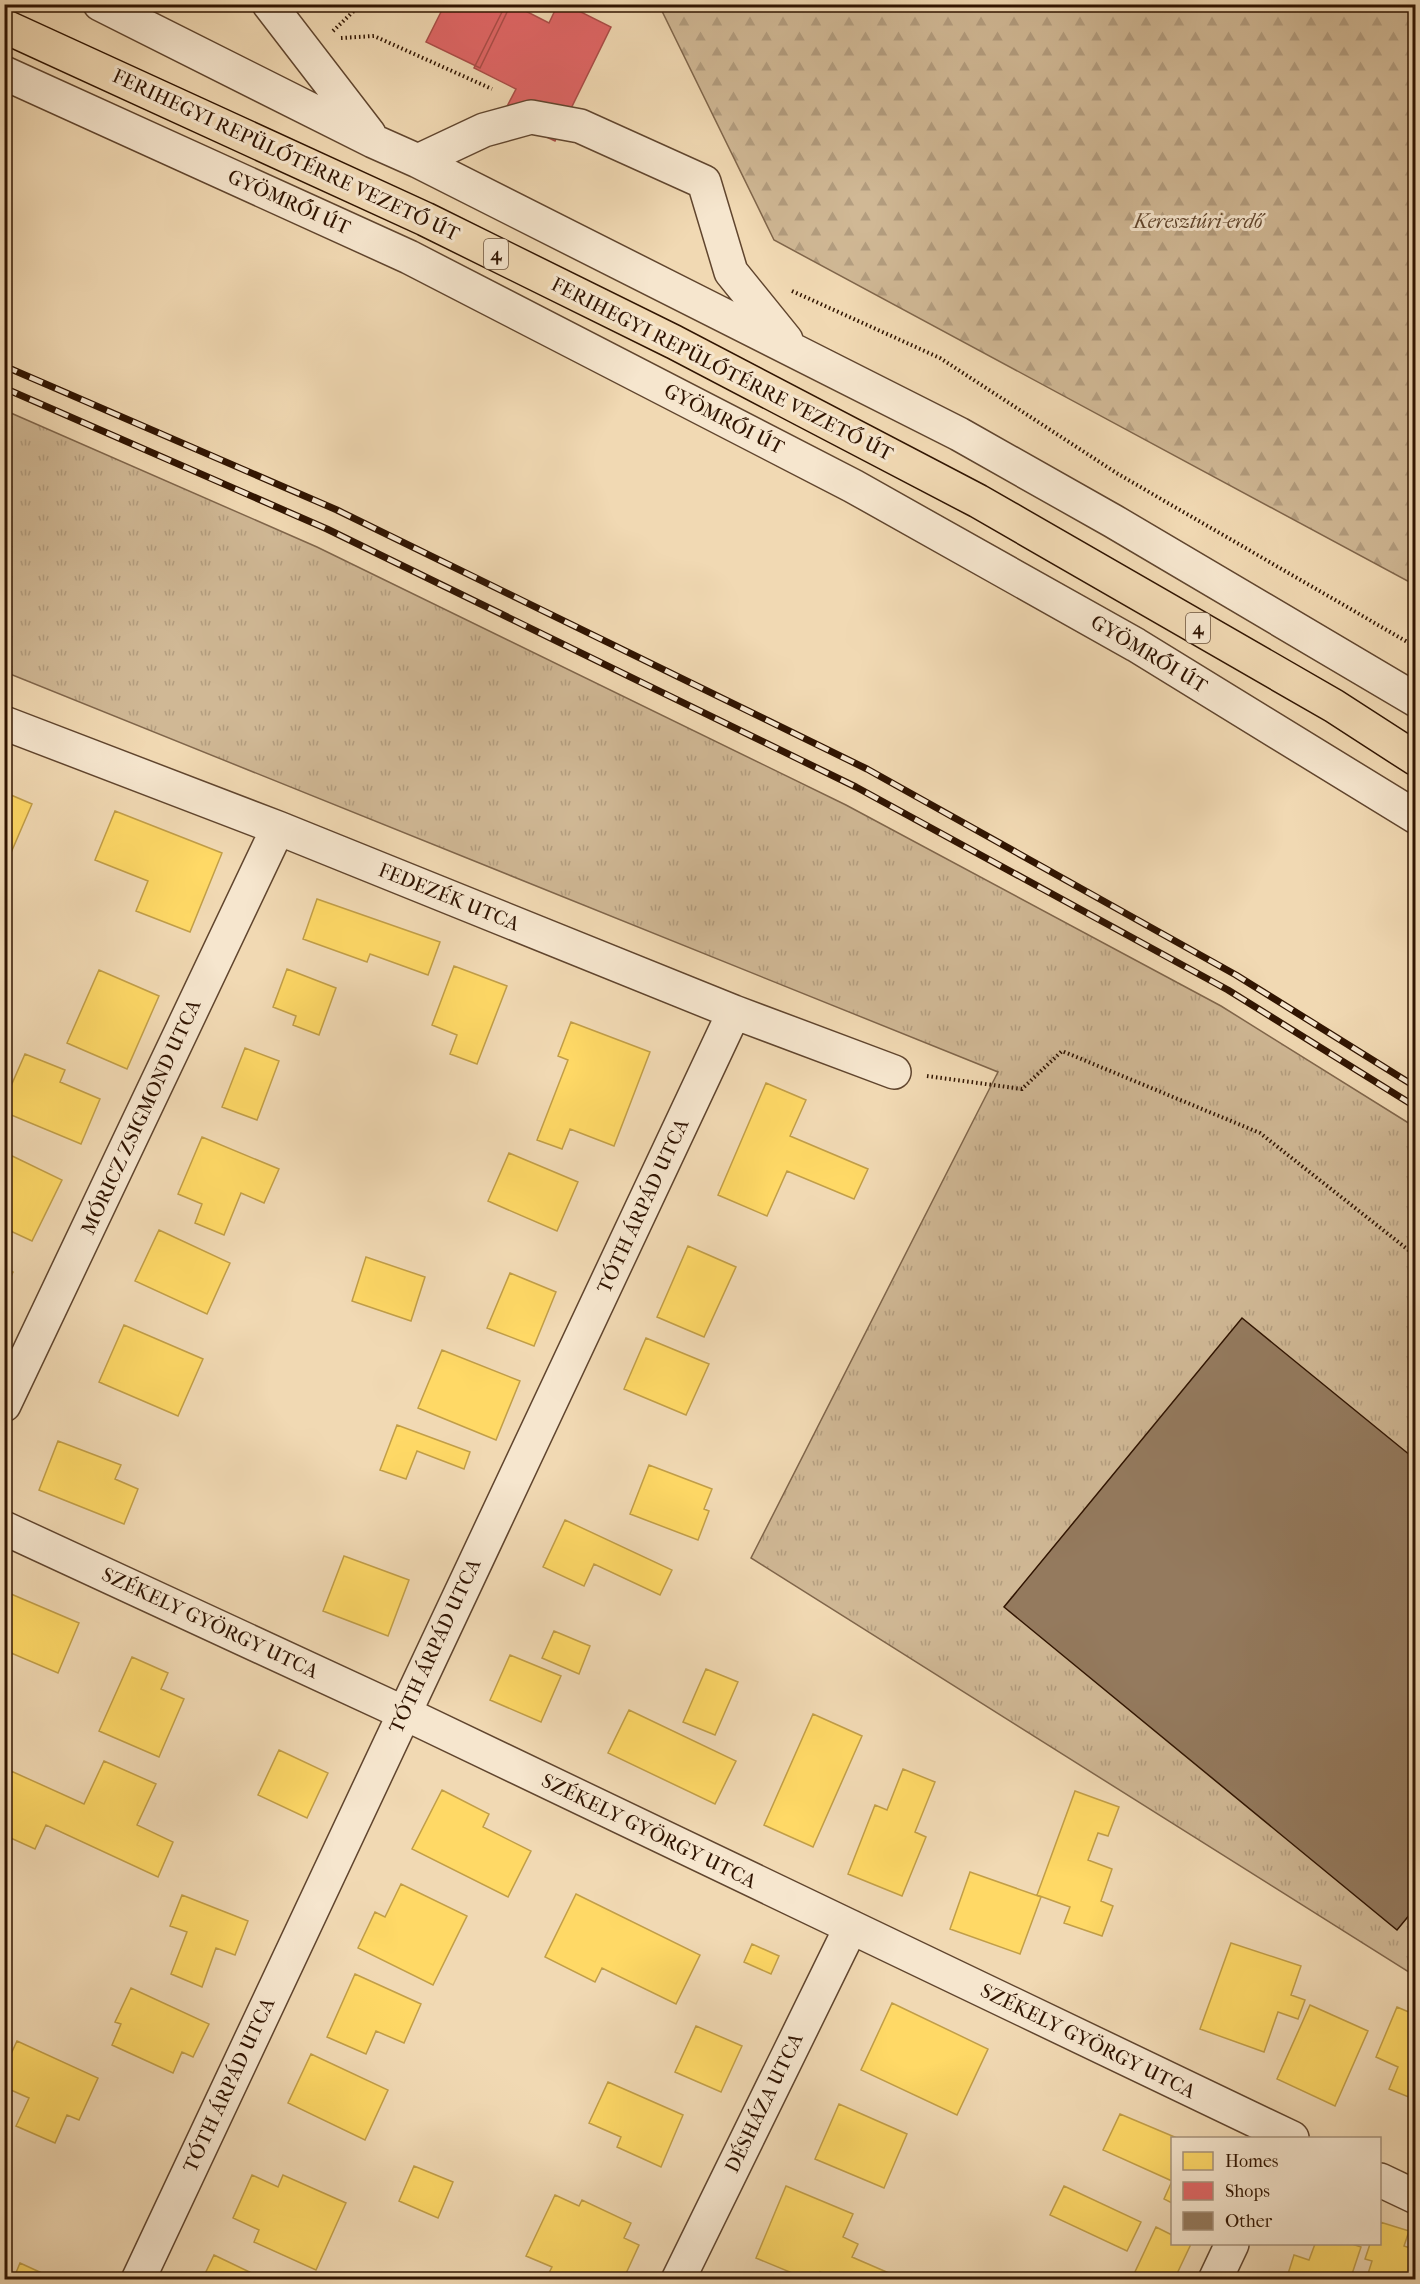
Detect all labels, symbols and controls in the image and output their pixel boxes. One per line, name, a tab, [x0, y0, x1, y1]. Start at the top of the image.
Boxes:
street label: FERIHEGYI REPÜLŐTÉRRE VEZETŐ ÚT	[109, 62, 464, 246]
street label: GYÖMRŐI ÚT	[224, 163, 355, 239]
park label: Keresztúri-erdő	[1132, 210, 1266, 233]
road number: 4	[484, 239, 508, 269]
street label: FERIHEGYI REPÜLŐTÉRRE VEZETŐ ÚT	[547, 271, 898, 466]
street label: GYÖMRŐI ÚT	[660, 377, 789, 459]
street label: GYÖMRŐI ÚT	[1087, 609, 1213, 698]
road number: 4	[1186, 613, 1210, 643]
street label: FEDEZÉK UTCA	[375, 857, 524, 936]
street label: MÓRICZ ZSIGMOND UTCA	[75, 994, 206, 1238]
street label: TÓTH ÁRPÁD UTCA	[591, 1113, 694, 1297]
street label: TÓTH ÁRPÁD UTCA	[383, 1553, 486, 1737]
street label: SZÉKELY GYÖRGY UTCA	[98, 1562, 323, 1684]
street label: SZÉKELY GYÖRGY UTCA	[538, 1768, 761, 1894]
street label: SZÉKELY GYÖRGY UTCA	[977, 1978, 1200, 2104]
street label: TÓTH ÁRPÁD UTCA	[177, 1992, 280, 2176]
street label: DÉSHÁZA UTCA	[719, 2028, 808, 2177]
legend	[1171, 2137, 1381, 2245]
text: Homes	[1225, 2151, 1279, 2172]
text: Shops	[1225, 2181, 1270, 2202]
text: Other	[1225, 2211, 1273, 2232]

